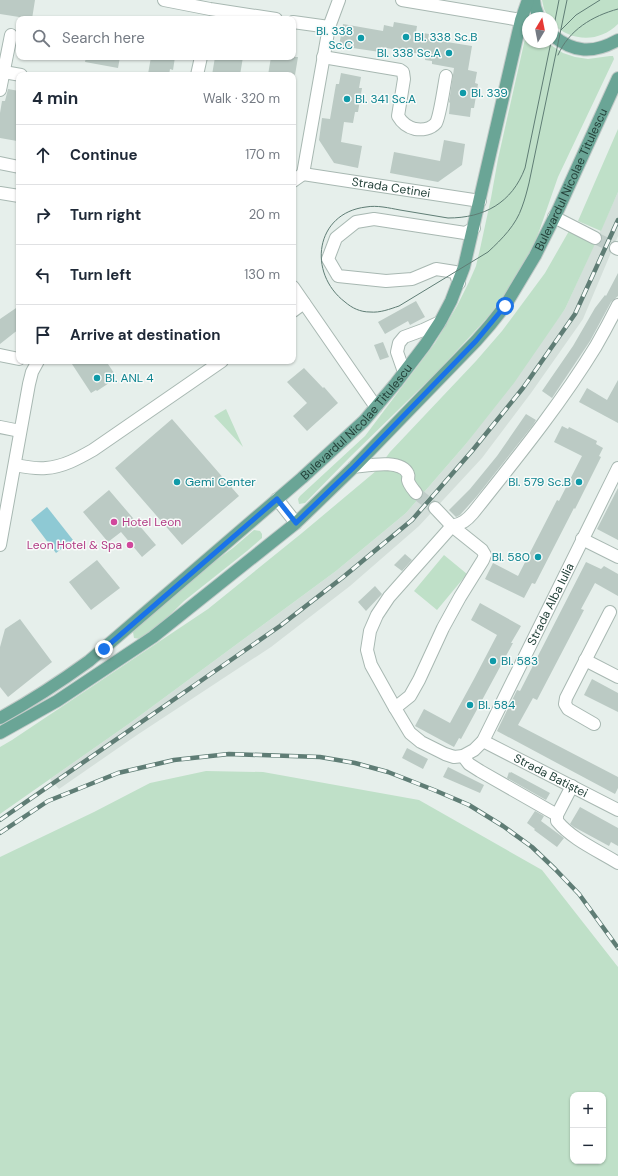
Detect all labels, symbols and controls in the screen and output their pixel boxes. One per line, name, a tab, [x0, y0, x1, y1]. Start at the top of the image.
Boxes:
north arrow	[522, 12, 558, 48]
search box	[16, 16, 296, 60]
place label: Bl. 338 Sc.C	[316, 23, 353, 53]
icon: search	[30, 27, 52, 49]
text: Search here	[62, 28, 145, 48]
place label: Bl. 338 Sc.B	[414, 29, 478, 45]
marker: Bl. 338 Sc.B	[401, 32, 411, 42]
marker: Bl. 338 Sc.C	[356, 33, 366, 43]
place label: Bl. 338 Sc.A	[377, 45, 441, 61]
marker: Bl. 338 Sc.A	[444, 48, 454, 58]
place label: Bl. 339	[471, 85, 508, 101]
text: 4 min	[32, 87, 78, 109]
marker: Bl. 339	[458, 88, 468, 98]
text: Walk · 320 m	[203, 90, 280, 107]
place label: Bl. 341 Sc.A	[355, 91, 416, 107]
marker: Bl. 341 Sc.A	[342, 94, 352, 104]
street label: Bulevardul Nicolae Titulescu	[531, 106, 611, 253]
icon: ahead	[32, 144, 54, 166]
text: Continue	[70, 145, 138, 165]
text: 170 m	[245, 146, 280, 163]
street label: Strada Cetinei	[351, 174, 432, 201]
icon: right	[32, 204, 54, 226]
text: Turn right	[70, 205, 141, 225]
text: 20 m	[249, 206, 280, 223]
icon: left	[32, 264, 54, 286]
text: Turn left	[70, 265, 131, 285]
text: 130 m	[244, 266, 280, 283]
route start	[496, 297, 514, 315]
icon: arrive	[32, 324, 54, 346]
text: Arrive at destination	[70, 325, 221, 345]
street label: Bulevardul Nicolae Titulescu	[297, 360, 416, 483]
place label: Bl. ANL 4	[105, 370, 154, 386]
marker: Bl. ANL 4	[92, 373, 102, 383]
place label: Gemi Center	[185, 474, 256, 490]
place label: Bl. 579 Sc.B	[508, 474, 571, 490]
marker: Gemi Center	[172, 477, 182, 487]
marker: Bl. 579 Sc.B	[574, 477, 584, 487]
place label: Hotel Leon	[122, 514, 181, 530]
marker: Hotel Leon	[109, 517, 119, 527]
place label: Leon Hotel & Spa	[27, 537, 122, 553]
marker: Leon Hotel & Spa	[125, 540, 135, 550]
place label: Bl. 580	[492, 549, 530, 565]
marker: Bl. 580	[533, 552, 543, 562]
street label: Strada Alba Iulia	[524, 560, 578, 648]
route end	[95, 640, 113, 658]
place label: Bl. 583	[501, 653, 538, 669]
marker: Bl. 583	[488, 656, 498, 666]
place label: Bl. 584	[478, 697, 515, 713]
marker: Bl. 584	[465, 700, 475, 710]
street label: Strada Batiștei	[511, 750, 591, 801]
map controls	[570, 1092, 606, 1164]
button: +	[570, 1092, 606, 1128]
button: −	[570, 1128, 606, 1164]

